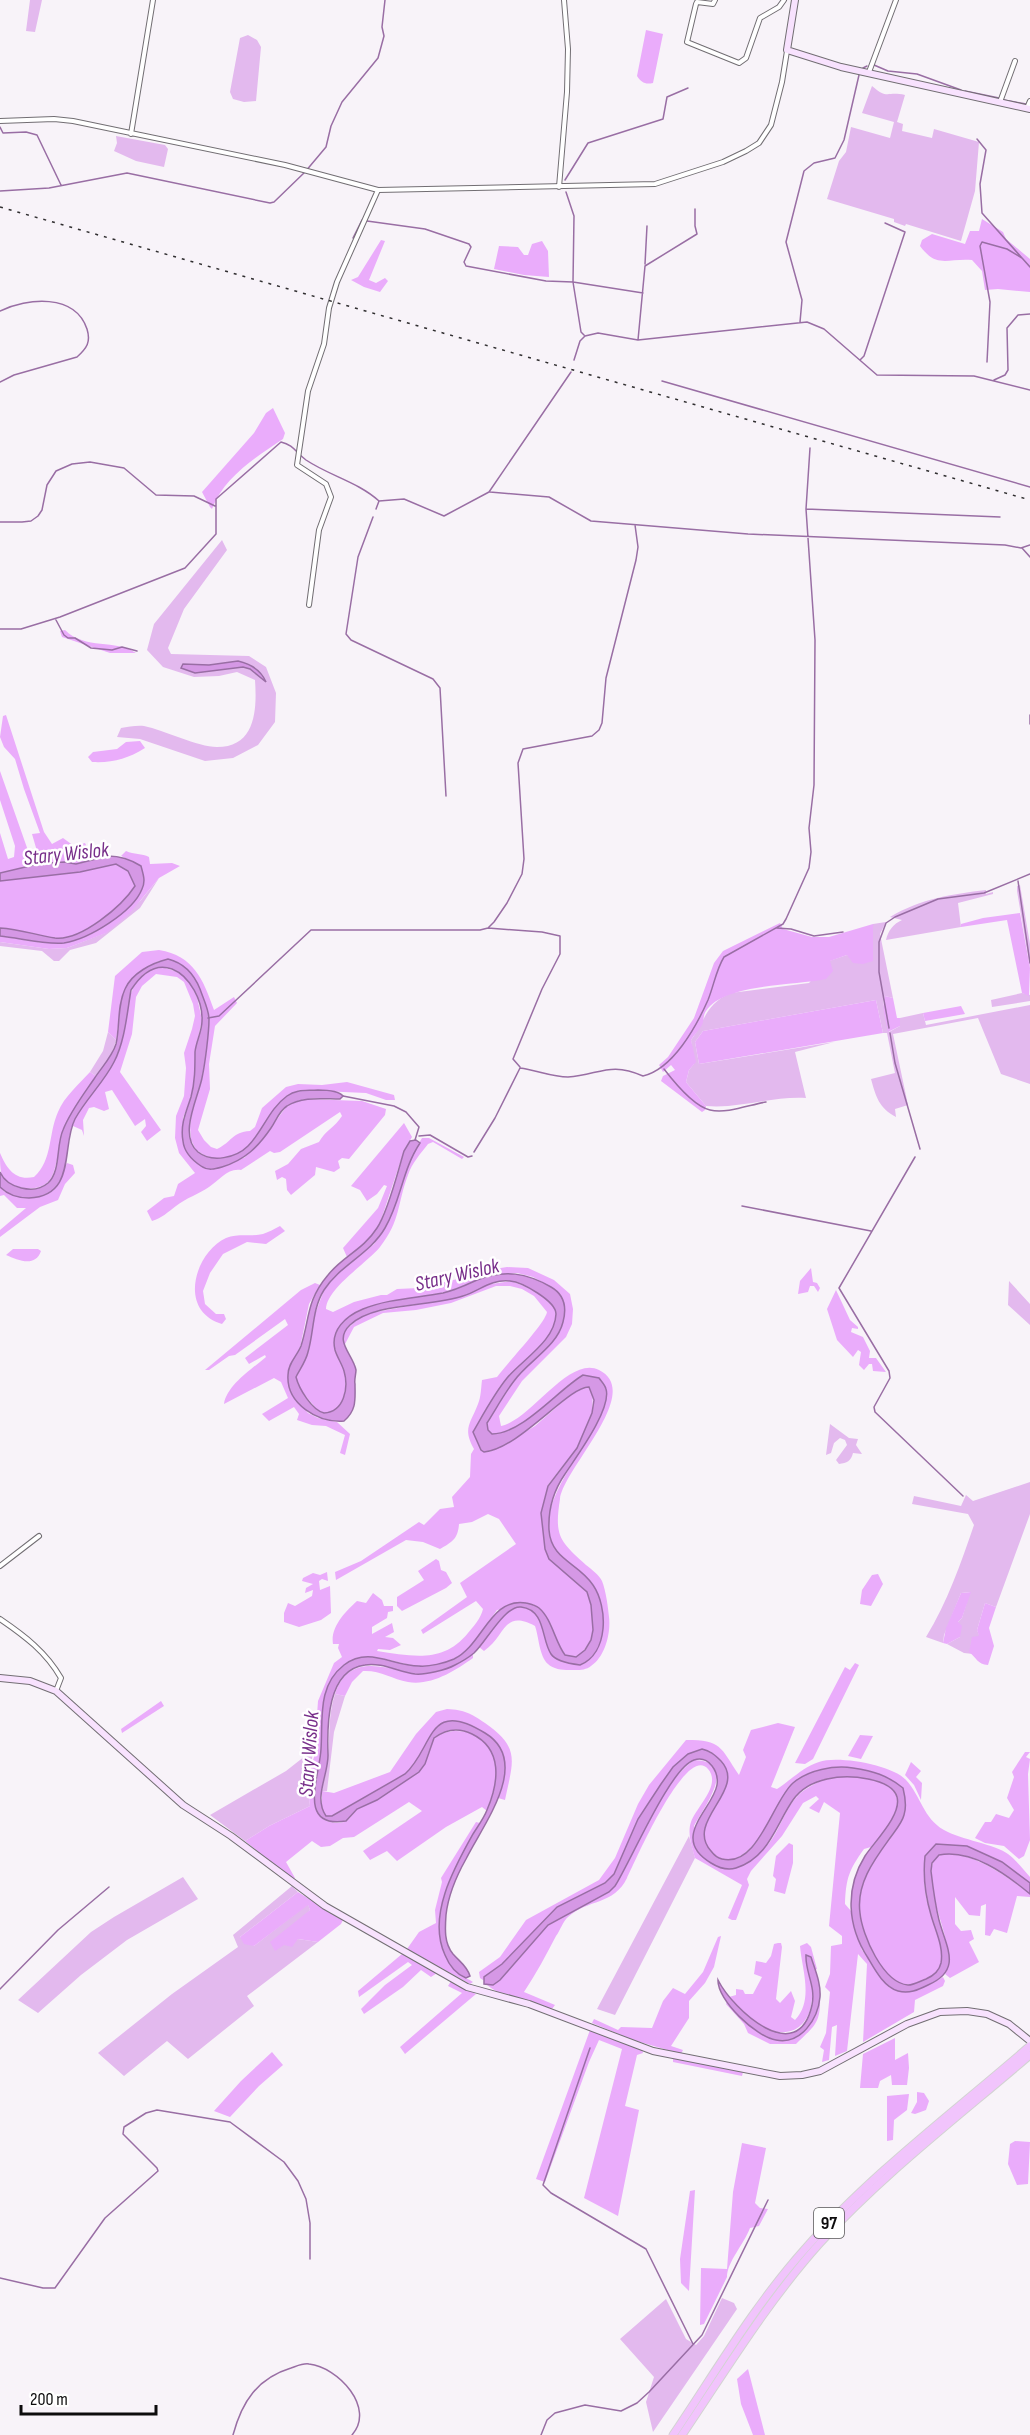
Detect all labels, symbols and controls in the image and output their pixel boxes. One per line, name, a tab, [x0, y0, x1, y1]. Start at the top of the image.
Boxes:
water label: Stary Wislok	[22, 837, 111, 871]
water label: Stary Wislok	[413, 1253, 503, 1297]
water label: Stary Wislok	[294, 1709, 325, 1798]
road number: 97	[814, 2208, 844, 2238]
scale bar	[21, 2378, 156, 2416]
text: 200 m	[30, 2389, 68, 2410]

